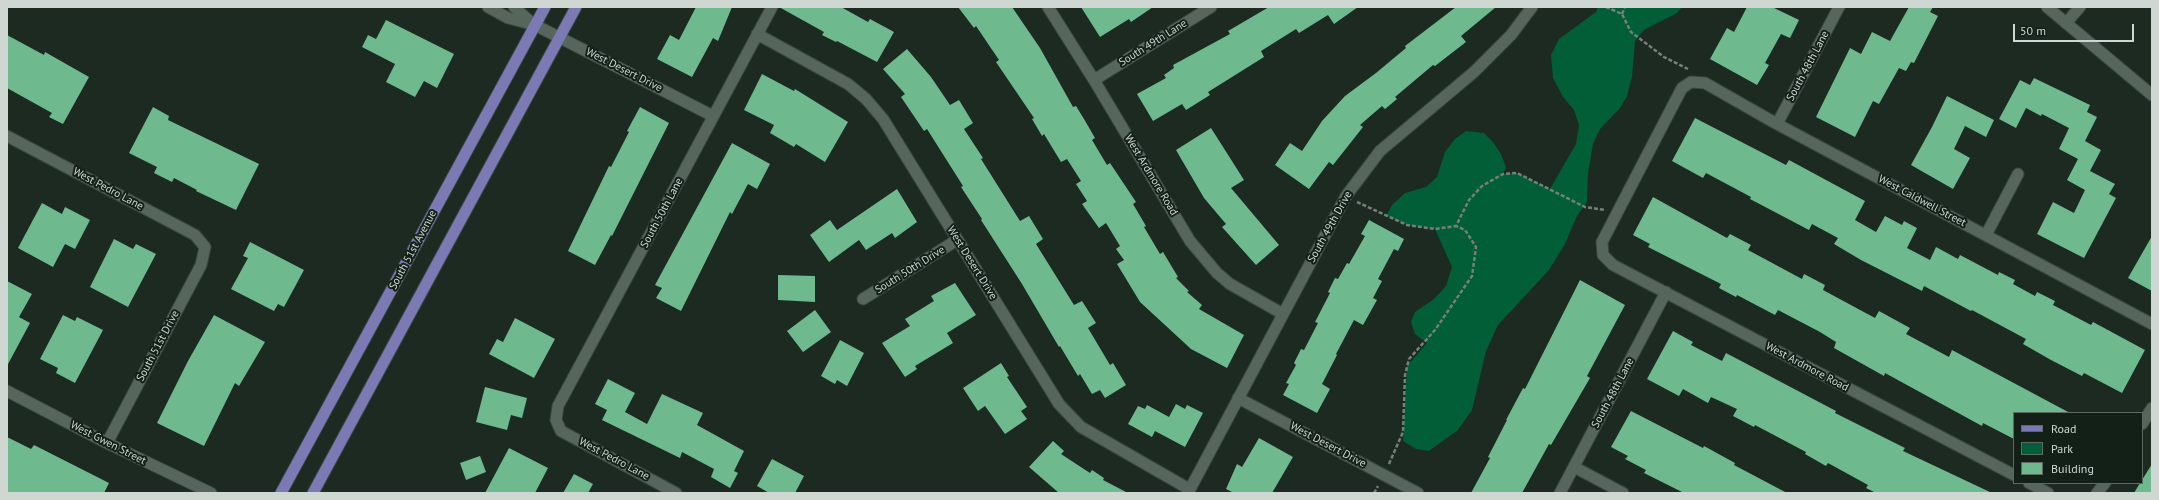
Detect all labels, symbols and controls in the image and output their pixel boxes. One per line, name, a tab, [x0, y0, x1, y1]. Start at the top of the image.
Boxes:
scale bar	[2015, 16, 2136, 42]
street label: South 49th Lane	[1117, 17, 1189, 69]
text: 50 m	[2020, 23, 2046, 38]
street label: South 48th Lane	[1784, 29, 1832, 103]
street label: West Desert Drive	[584, 45, 664, 95]
street label: West Ardmore Road	[1122, 132, 1180, 218]
street label: West Pedro Lane	[71, 165, 145, 213]
street label: West Caldwell Street	[1876, 172, 1968, 230]
street label: South 50th Lane	[638, 176, 686, 250]
street label: South 49th Drive	[1305, 189, 1355, 265]
street label: South 51st Avenue	[387, 208, 439, 292]
street label: West Desert Drive	[944, 224, 1000, 302]
street label: South 50th Drive	[873, 243, 947, 297]
street label: South 51st Drive	[134, 308, 182, 384]
street label: West Ardmore Road	[1763, 340, 1851, 394]
street label: South 48th Lane	[1589, 356, 1637, 430]
legend	[2013, 412, 2143, 484]
street label: West Gwen Street	[68, 418, 148, 468]
street label: West Desert Drive	[1288, 419, 1368, 471]
text: Road	[2051, 421, 2076, 436]
street label: West Pedro Lane	[577, 435, 651, 483]
text: Park	[2051, 441, 2073, 456]
text: Building	[2051, 461, 2094, 476]

